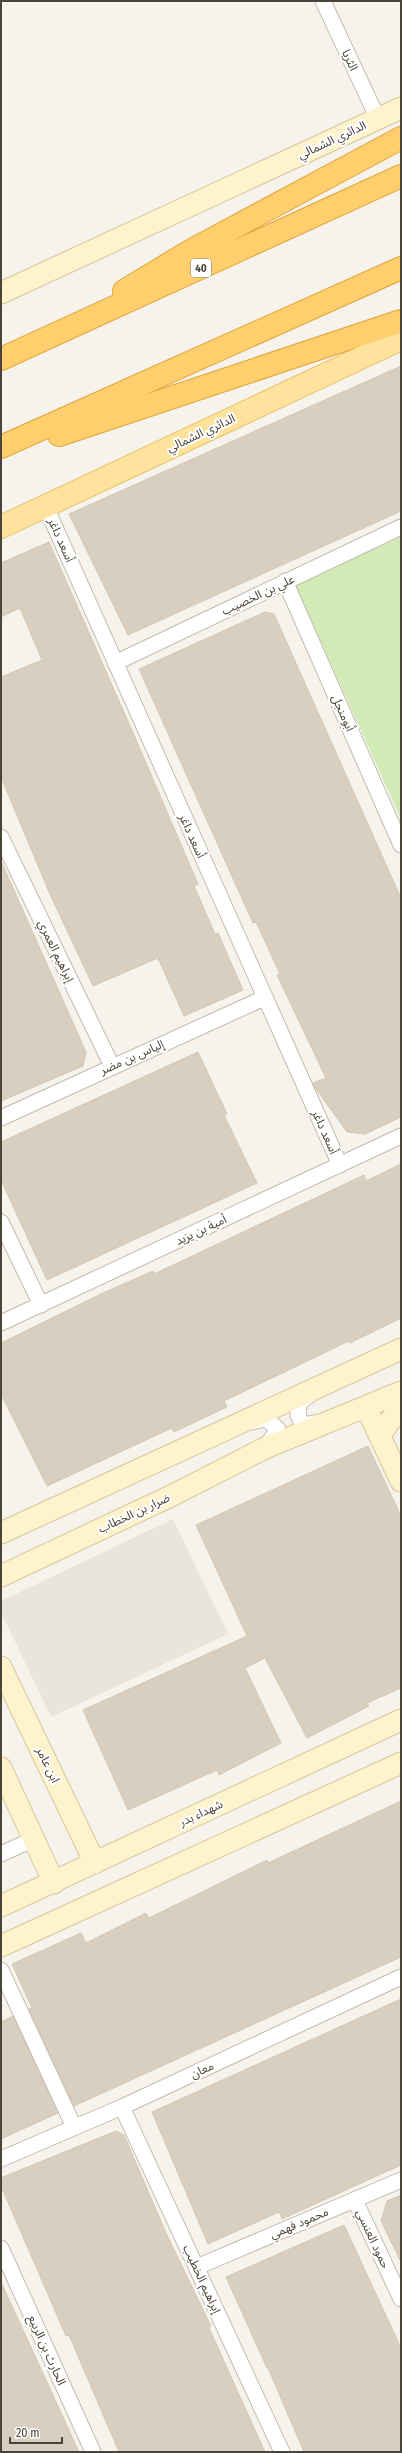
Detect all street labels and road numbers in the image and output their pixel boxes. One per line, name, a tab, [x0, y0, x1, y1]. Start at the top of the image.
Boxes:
street label: الثريا	[339, 47, 361, 73]
street label: الدائري الشمالي	[296, 118, 370, 164]
road number: 40	[191, 259, 211, 277]
street label: الدائري الشمالي	[165, 411, 239, 457]
street label: أسعد داغر	[45, 515, 78, 564]
street label: علي بن الخصيب	[219, 572, 298, 620]
street label: أبومنجل	[329, 692, 358, 734]
street label: أسعد داغر	[176, 811, 209, 860]
street label: إبراهيم العمري	[32, 918, 77, 986]
street label: إلياس بن مضر	[97, 1036, 167, 1079]
street label: أسعد داغر	[309, 1107, 342, 1156]
street label: أمية بن يزيد	[173, 1211, 229, 1248]
street label: ضرار بن الخطاب	[96, 1490, 172, 1536]
street label: ابن عامر	[33, 1744, 63, 1785]
street label: شهداء بدر	[176, 1797, 225, 1830]
street label: معان	[188, 2059, 216, 2081]
street label: محمود فهمي	[268, 2204, 332, 2244]
street label: حمود العنسي	[351, 2207, 393, 2272]
street label: إبراهيم الخطيب	[178, 2242, 224, 2317]
street label: الحارث بن الربيع	[23, 2313, 69, 2388]

